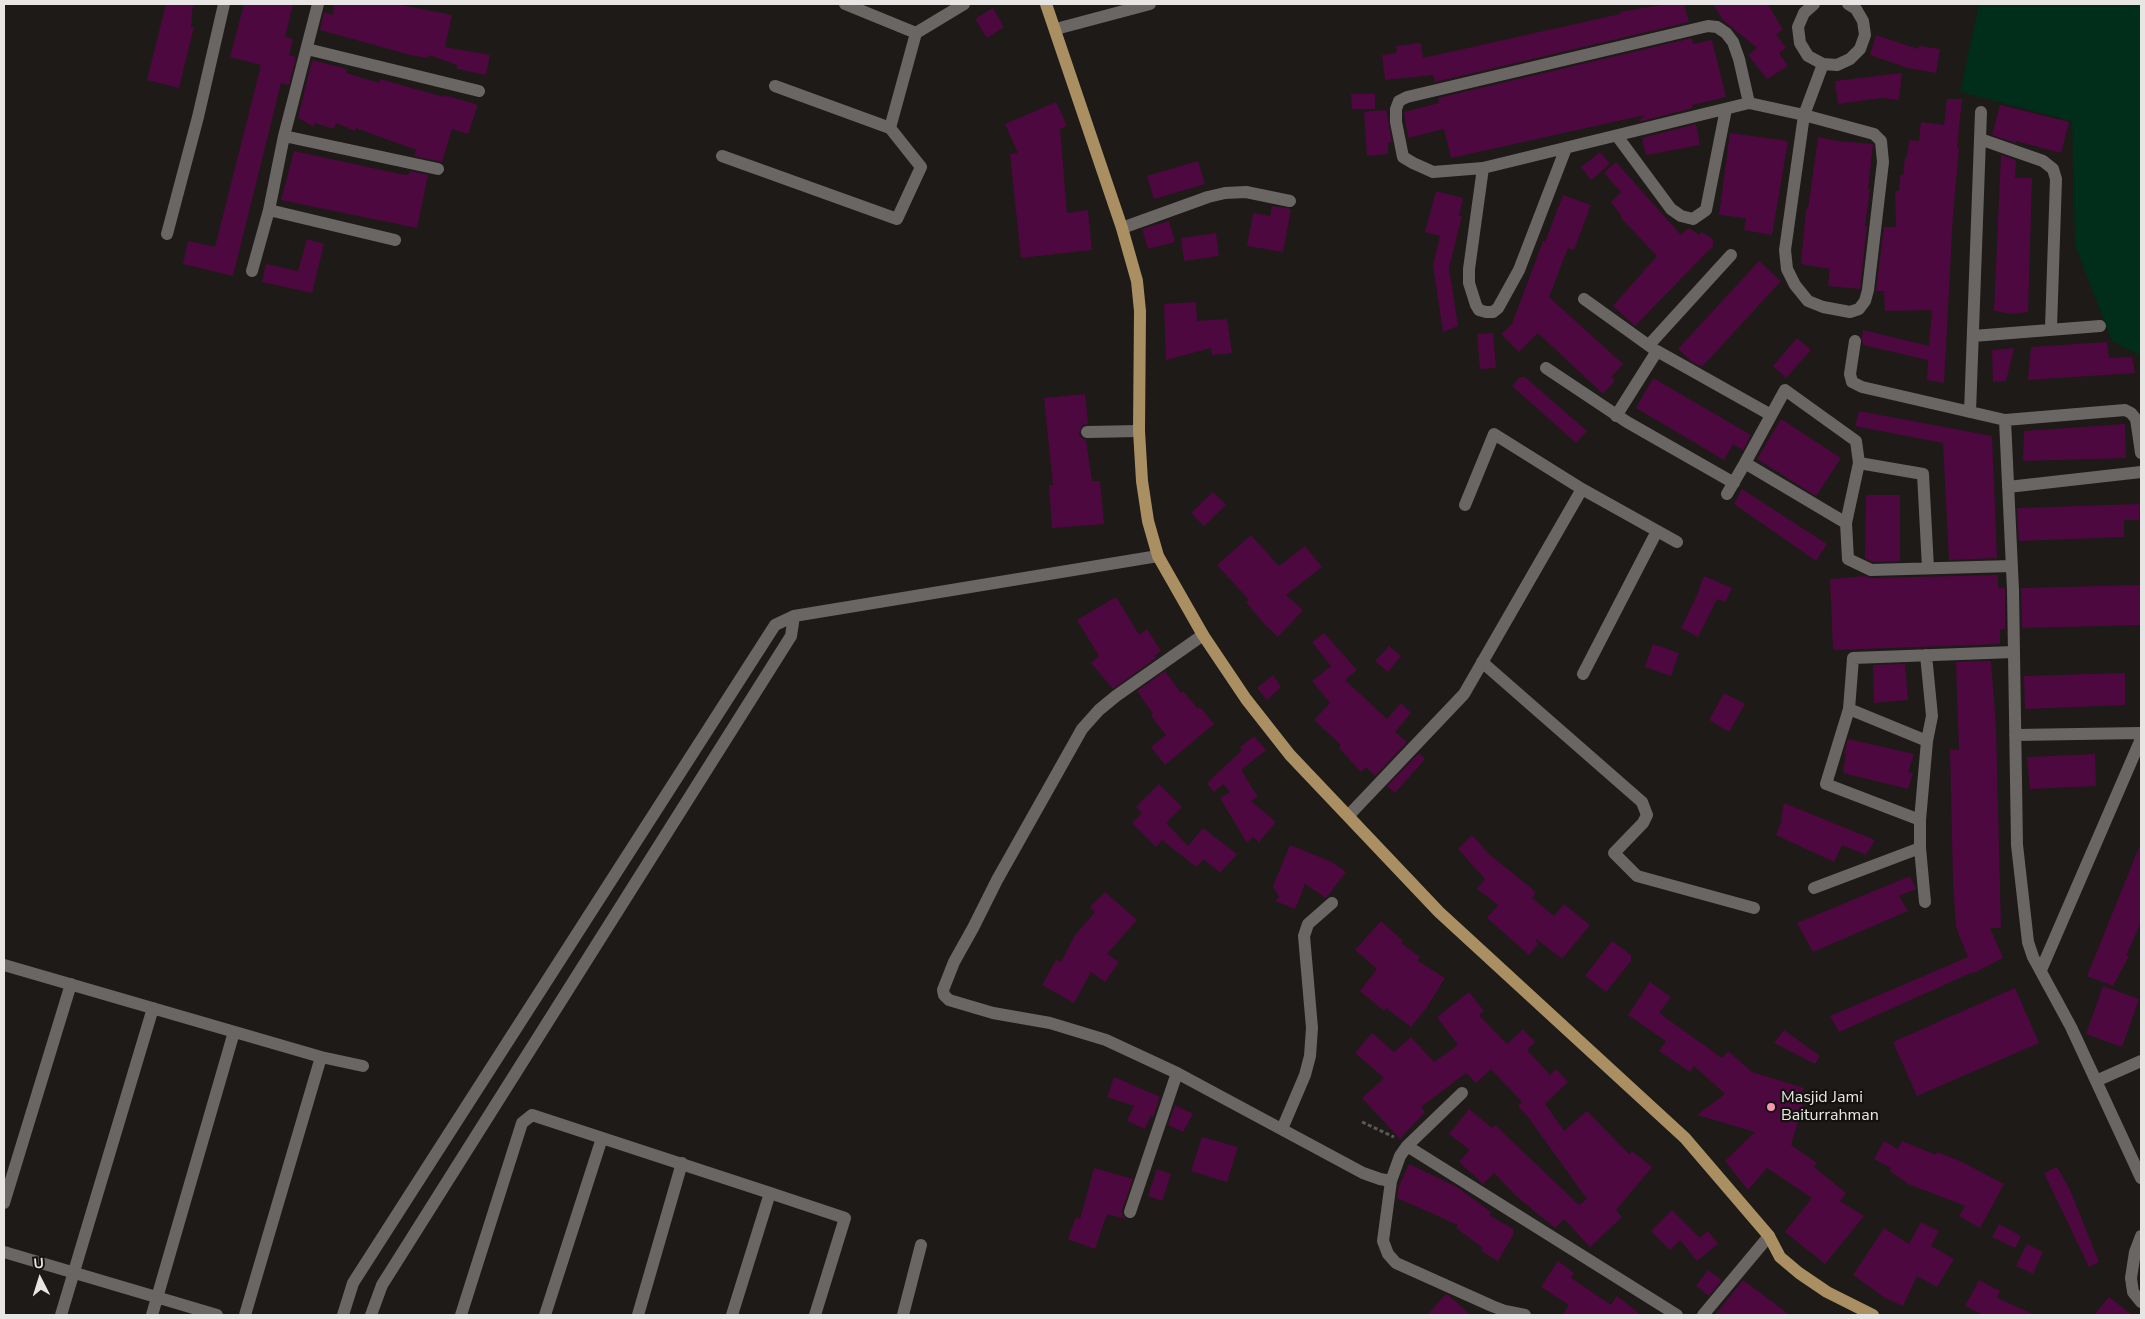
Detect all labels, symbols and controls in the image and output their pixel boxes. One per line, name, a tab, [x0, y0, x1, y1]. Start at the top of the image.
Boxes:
place label: Masjid Jami Baiturrahman	[1781, 1088, 1879, 1126]
marker: Masjid Jami Baiturrahman	[1765, 1101, 1777, 1113]
north arrow	[15, 1254, 65, 1304]
text: U	[33, 1254, 45, 1273]

